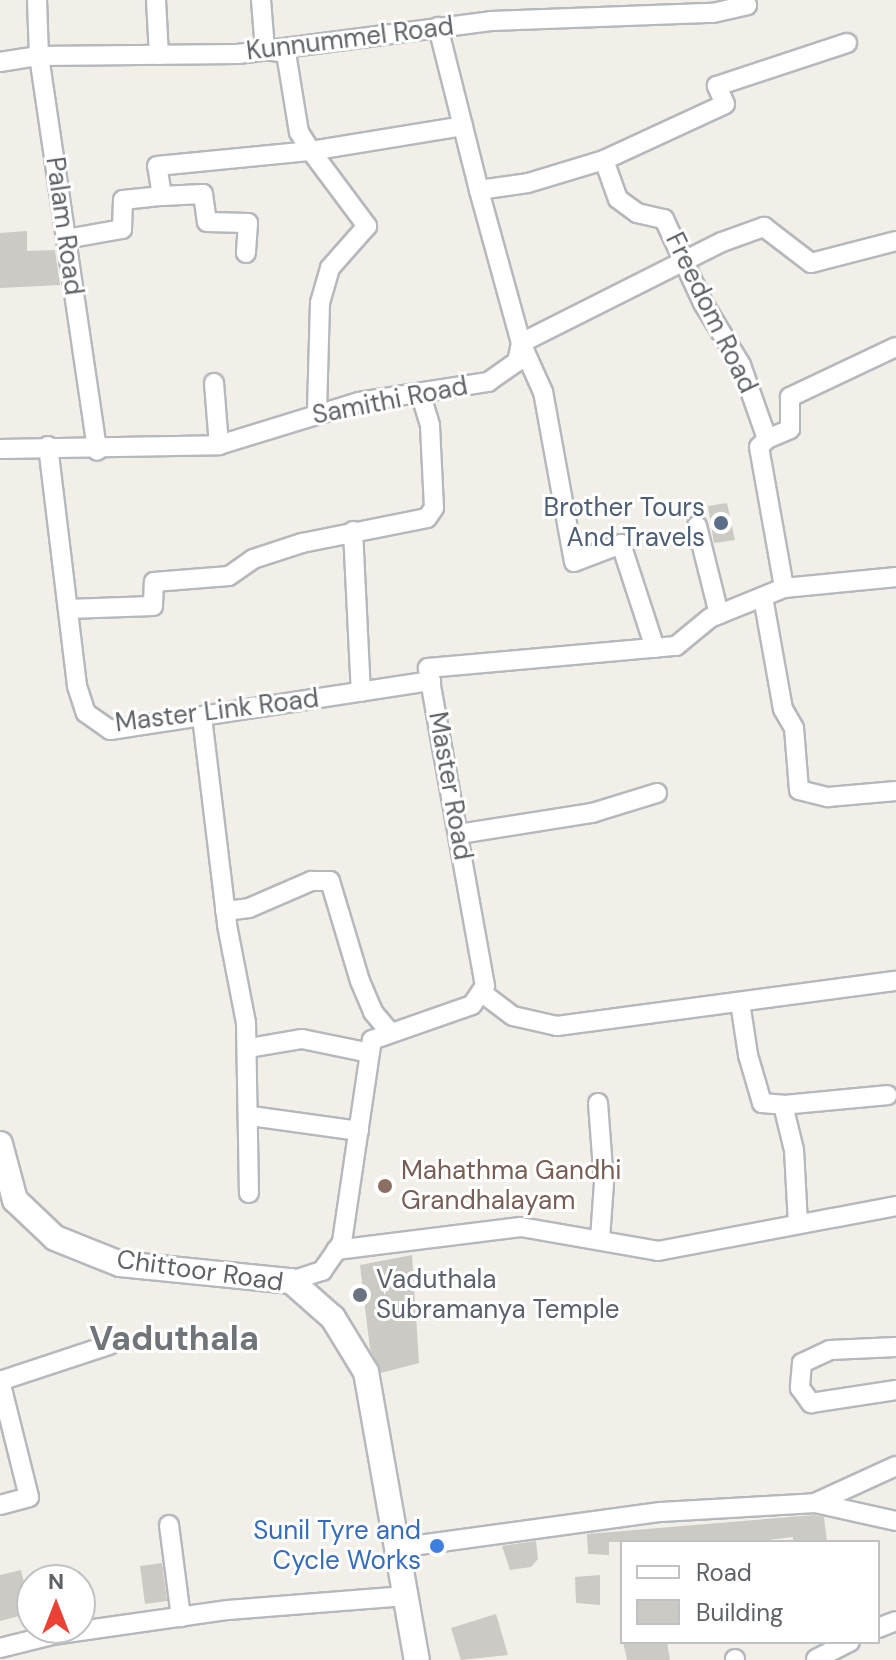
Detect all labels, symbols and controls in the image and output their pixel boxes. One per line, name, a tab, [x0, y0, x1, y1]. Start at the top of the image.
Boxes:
street label: Kunnummel Road	[245, 11, 455, 67]
street label: Palam Road	[39, 155, 89, 297]
street label: Freedom Road	[659, 228, 763, 398]
street label: Samithi Road	[310, 371, 470, 431]
place label: Brother Tours And Travels	[544, 492, 705, 554]
marker: Brother Tours And Travels	[712, 514, 730, 532]
street label: Master Link Road	[113, 683, 321, 739]
street label: Master Road	[422, 709, 478, 863]
place label: Mahathma Gandhi Grandhalayam	[401, 1155, 621, 1216]
marker: Mahathma Gandhi Grandhalayam	[376, 1177, 394, 1195]
street label: Chittoor Road	[115, 1244, 285, 1298]
place label: Vaduthala Subramanya Temple	[376, 1264, 620, 1326]
marker: Vaduthala Subramanya Temple	[351, 1286, 369, 1304]
district label: Vaduthala	[89, 1319, 259, 1359]
place label: Sunil Tyre and Cycle Works	[253, 1515, 421, 1576]
marker: Sunil Tyre and Cycle Works	[428, 1537, 446, 1555]
legend	[620, 1540, 880, 1644]
text: Road	[696, 1557, 752, 1588]
north arrow	[16, 1564, 96, 1644]
text: N	[48, 1567, 64, 1596]
text: Building	[696, 1597, 783, 1628]

